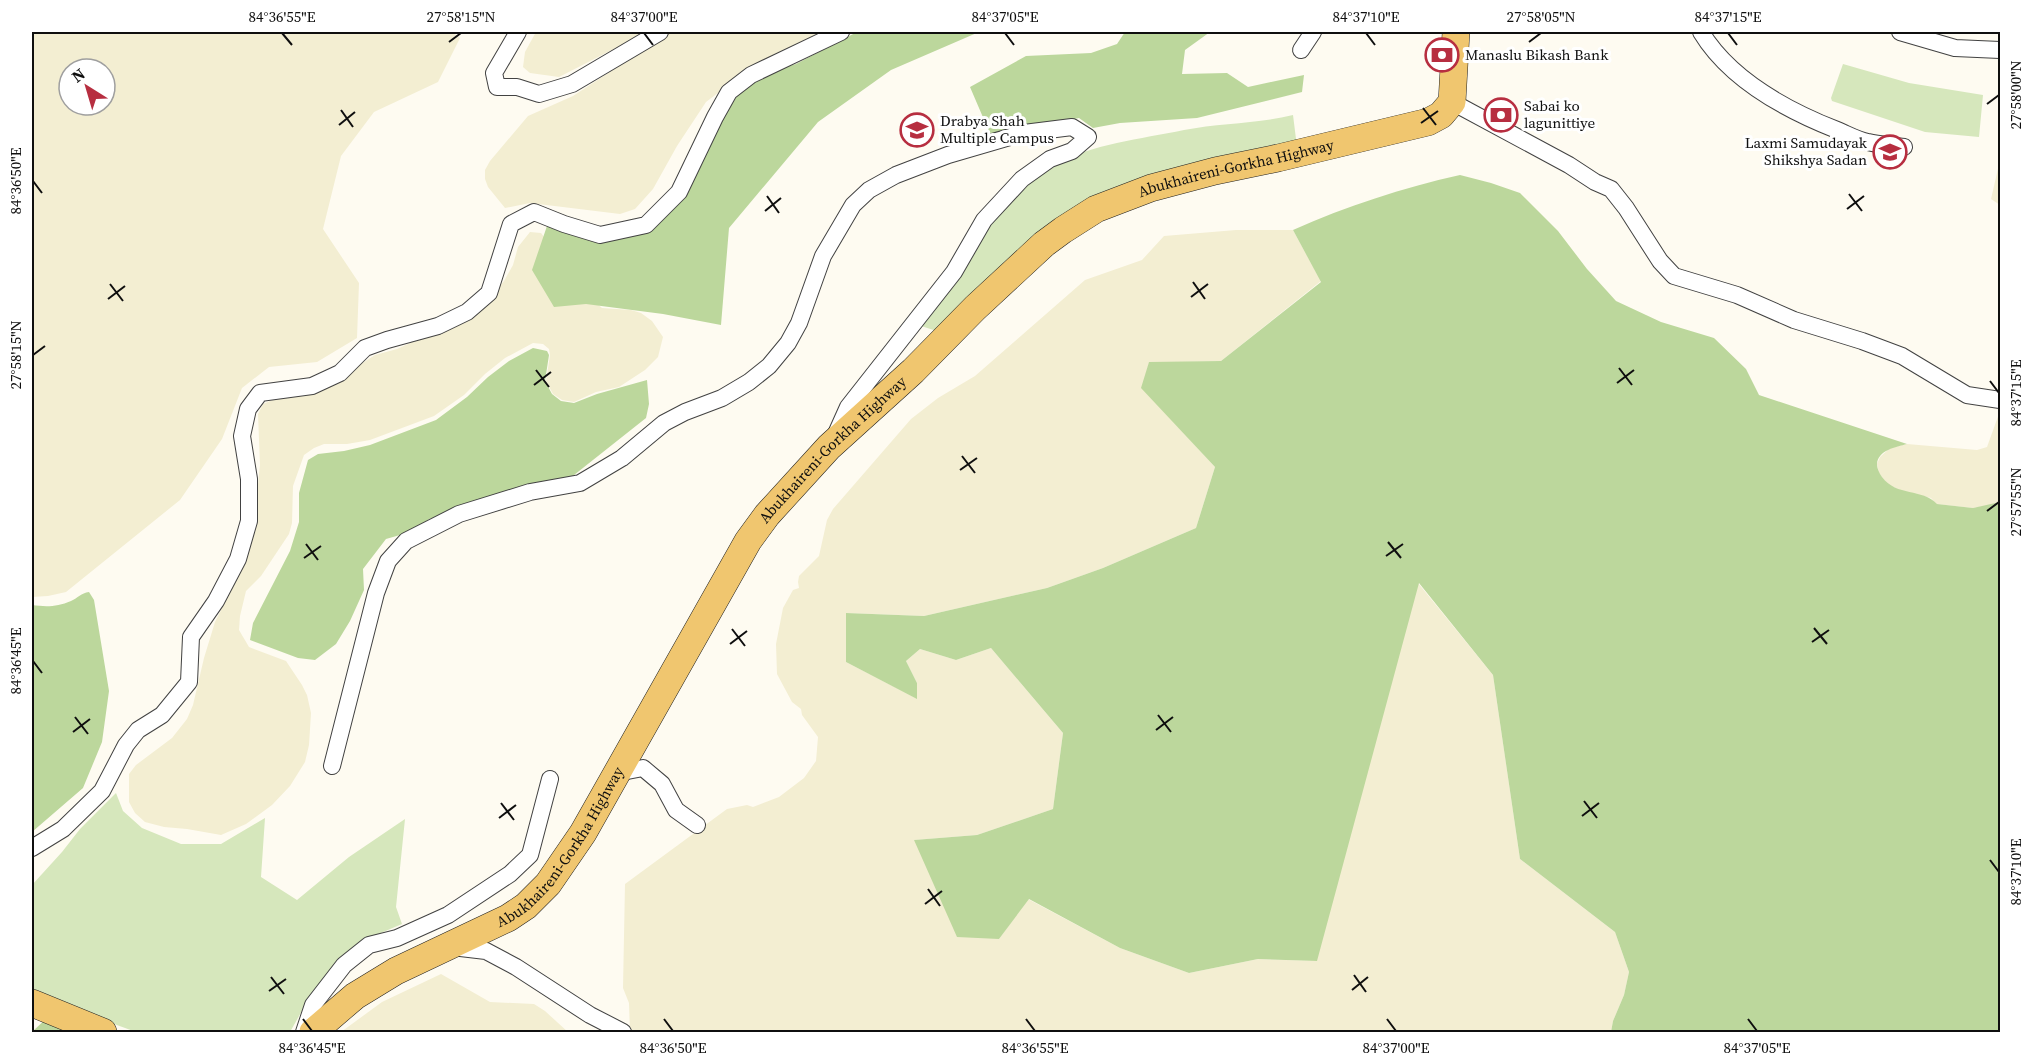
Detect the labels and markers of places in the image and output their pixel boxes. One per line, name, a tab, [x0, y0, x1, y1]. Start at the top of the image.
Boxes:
bank icon: Manaslu Bikash Bank	[1424, 37, 1460, 73]
place label: Manaslu Bikash Bank	[1465, 44, 1609, 65]
place label: Sabai ko lagunittiye	[1524, 95, 1595, 133]
bank icon: Sabai ko lagunittiye	[1483, 97, 1519, 133]
place label: Drabya Shah Multiple Campus	[940, 110, 1054, 148]
school or university icon: Drabya Shah Multiple Campus	[899, 112, 935, 148]
place label: Laxmi Samudayak Shikshya Sadan	[1745, 132, 1868, 170]
school or university icon: Laxmi Samudayak Shikshya Sadan	[1872, 134, 1908, 170]

